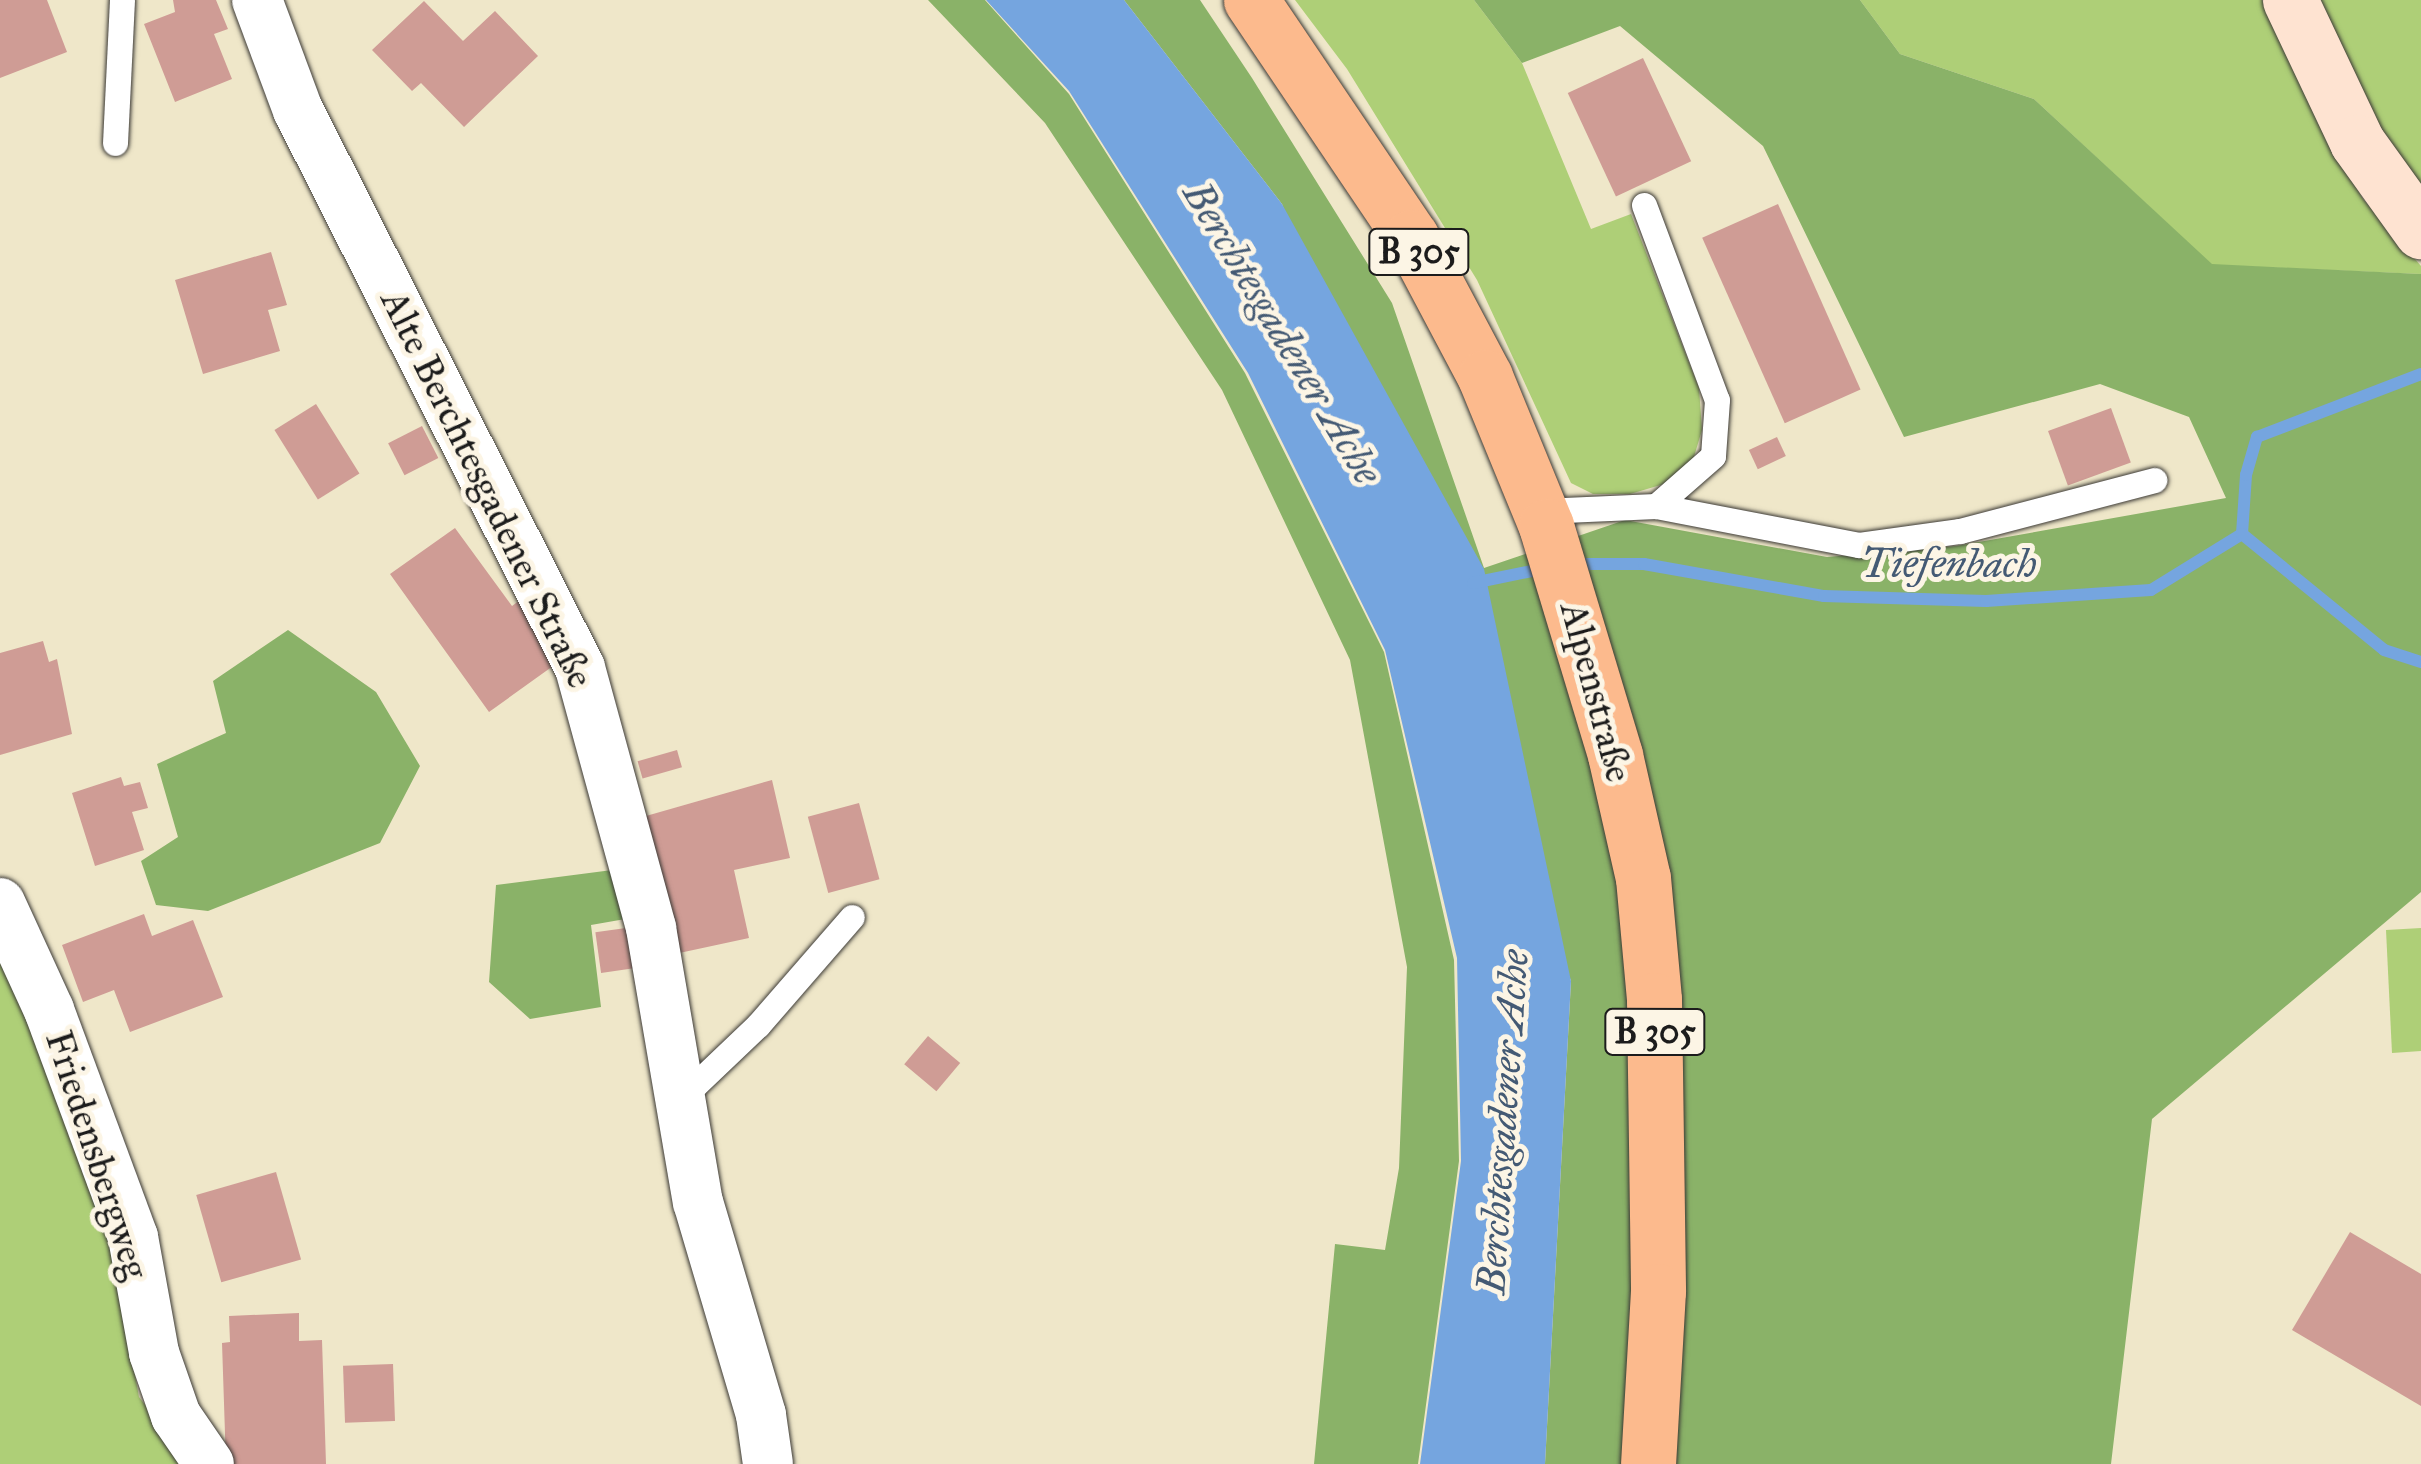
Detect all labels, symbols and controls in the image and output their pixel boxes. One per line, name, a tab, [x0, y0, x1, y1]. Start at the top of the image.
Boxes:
water label: Berchtesgadener Ache	[1173, 173, 1391, 493]
road number: B 305	[1366, 222, 1472, 282]
street label: Alte Berchtesgadener Straße	[371, 283, 603, 695]
water label: Tiefenbach	[1861, 540, 2037, 588]
street label: Alpenstraße	[1550, 597, 1642, 787]
water label: Berchtesgadener Ache	[1467, 948, 1539, 1296]
road number: B 305	[1602, 1002, 1708, 1062]
street label: Friedensbergweg	[35, 1025, 159, 1285]

